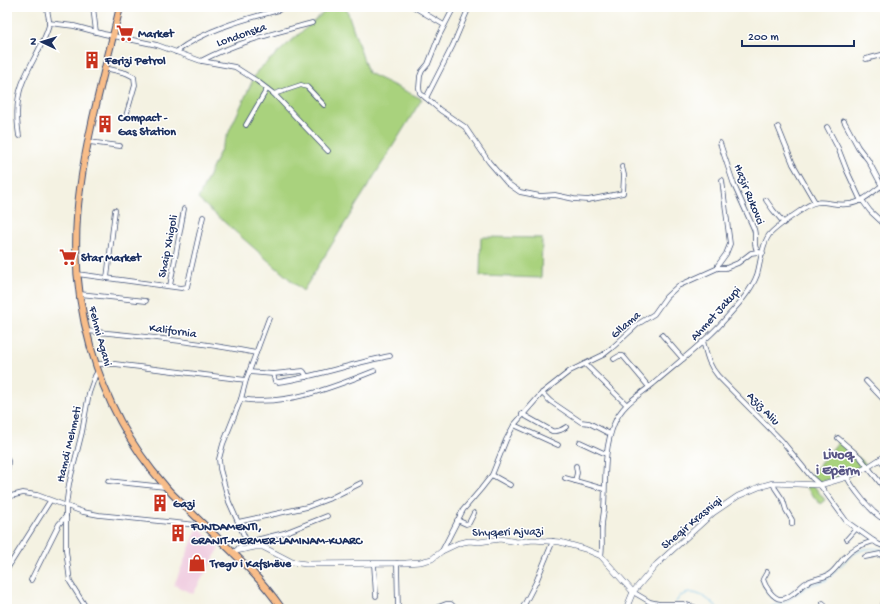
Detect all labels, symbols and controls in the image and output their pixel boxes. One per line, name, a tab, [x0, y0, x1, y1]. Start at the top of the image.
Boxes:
street label: Londonska	[215, 21, 269, 51]
north arrow	[22, 22, 62, 62]
scale bar	[742, 22, 854, 48]
supermarket icon: Market	[115, 23, 135, 43]
place label: Market	[138, 28, 175, 42]
text: 200 m	[748, 31, 779, 45]
text: N	[28, 37, 40, 45]
building icon: Ferizi Petrol	[82, 50, 102, 70]
place label: Ferizi Petrol	[104, 55, 166, 69]
place label: Compact - Gas Station	[117, 112, 176, 140]
building icon: Compact - Gas Station	[95, 114, 115, 134]
street label: Hazir Rukovci	[730, 162, 767, 227]
street label: Shaip Xhigoli	[156, 213, 182, 279]
supermarket icon: Star Market	[58, 247, 78, 267]
place label: Star Market	[81, 252, 142, 266]
street label: Ahmet Jakupi	[688, 284, 745, 344]
street label: Fehmi Agani	[84, 304, 114, 368]
street label: Gllama	[609, 309, 644, 342]
street label: Kalifornia	[148, 322, 198, 342]
street label: Aziz Aliu	[743, 390, 782, 429]
street label: Hamdi Mehmeti	[54, 405, 86, 484]
district label: Livoq i Epërm	[816, 447, 860, 480]
building icon: Gazi	[150, 493, 170, 513]
street label: Sheqir Krasniqi	[659, 494, 726, 553]
place label: Gazi	[173, 498, 196, 512]
place label: FUNDAMENTI, GRANIT-MERMER-LAMINAM-KUARC	[190, 521, 364, 549]
building icon: FUNDAMENTI, GRANIT-MERMER-LAMINAM-KUARC	[168, 523, 188, 543]
street label: Shyqeri Ajvazi	[472, 525, 544, 541]
shop icon: Tregu i Kafshëve	[187, 553, 207, 573]
place label: Tregu i Kafshëve	[209, 558, 292, 572]

